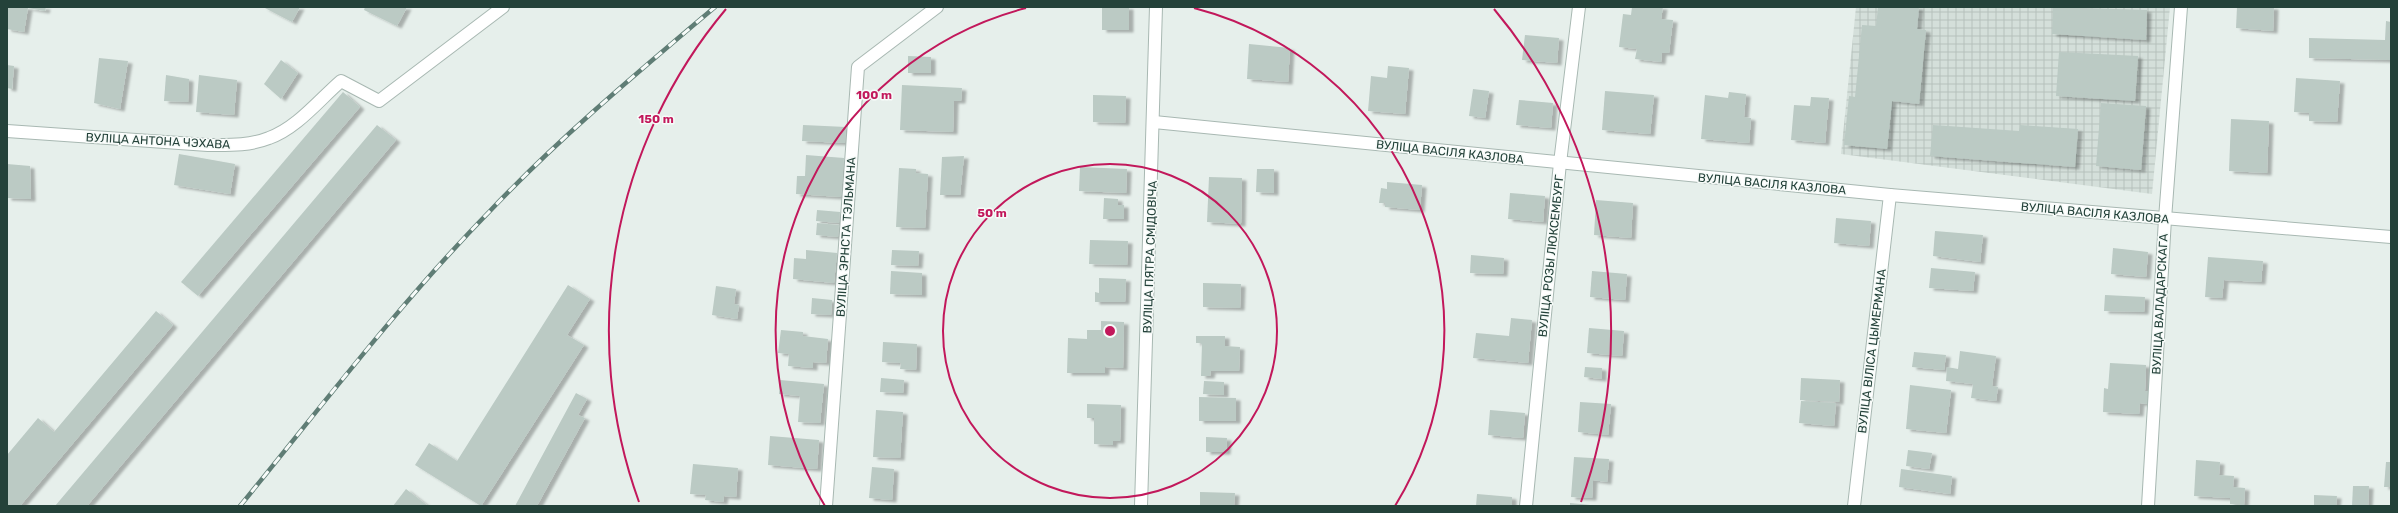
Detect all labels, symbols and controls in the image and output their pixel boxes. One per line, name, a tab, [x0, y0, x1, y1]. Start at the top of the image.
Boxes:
text: 100 m	[856, 88, 892, 102]
text: 150 m	[638, 112, 674, 126]
street label: ВУЛІЦА АНТОНА ЧЭХАВА	[85, 130, 231, 152]
street label: ВУЛІЦА ВАСІЛЯ КАЗЛОВА	[1375, 137, 1525, 167]
street label: ВУЛІЦА ЭРНСТА ТЭЛЬМАНА	[833, 156, 859, 318]
street label: ВУЛІЦА ВАСІЛЯ КАЗЛОВА	[1697, 171, 1847, 197]
street label: ВУЛІЦА РОЗЫ ЛЮКСЕМБУРГ	[1536, 174, 1567, 338]
street label: ВУЛІЦА ПЯТРА СМІДОВІЧА	[1140, 180, 1160, 334]
street label: ВУЛІЦА ВАСІЛЯ КАЗЛОВА	[2020, 200, 2170, 226]
text: 50 m	[977, 206, 1007, 220]
street label: ВУЛІЦА ВАЛАДАРСКАГА	[2149, 233, 2171, 375]
street label: ВУЛІЦА ВІЛІСА ЦЫМЕРМАНА	[1855, 268, 1889, 434]
centre of rings	[1103, 324, 1117, 338]

